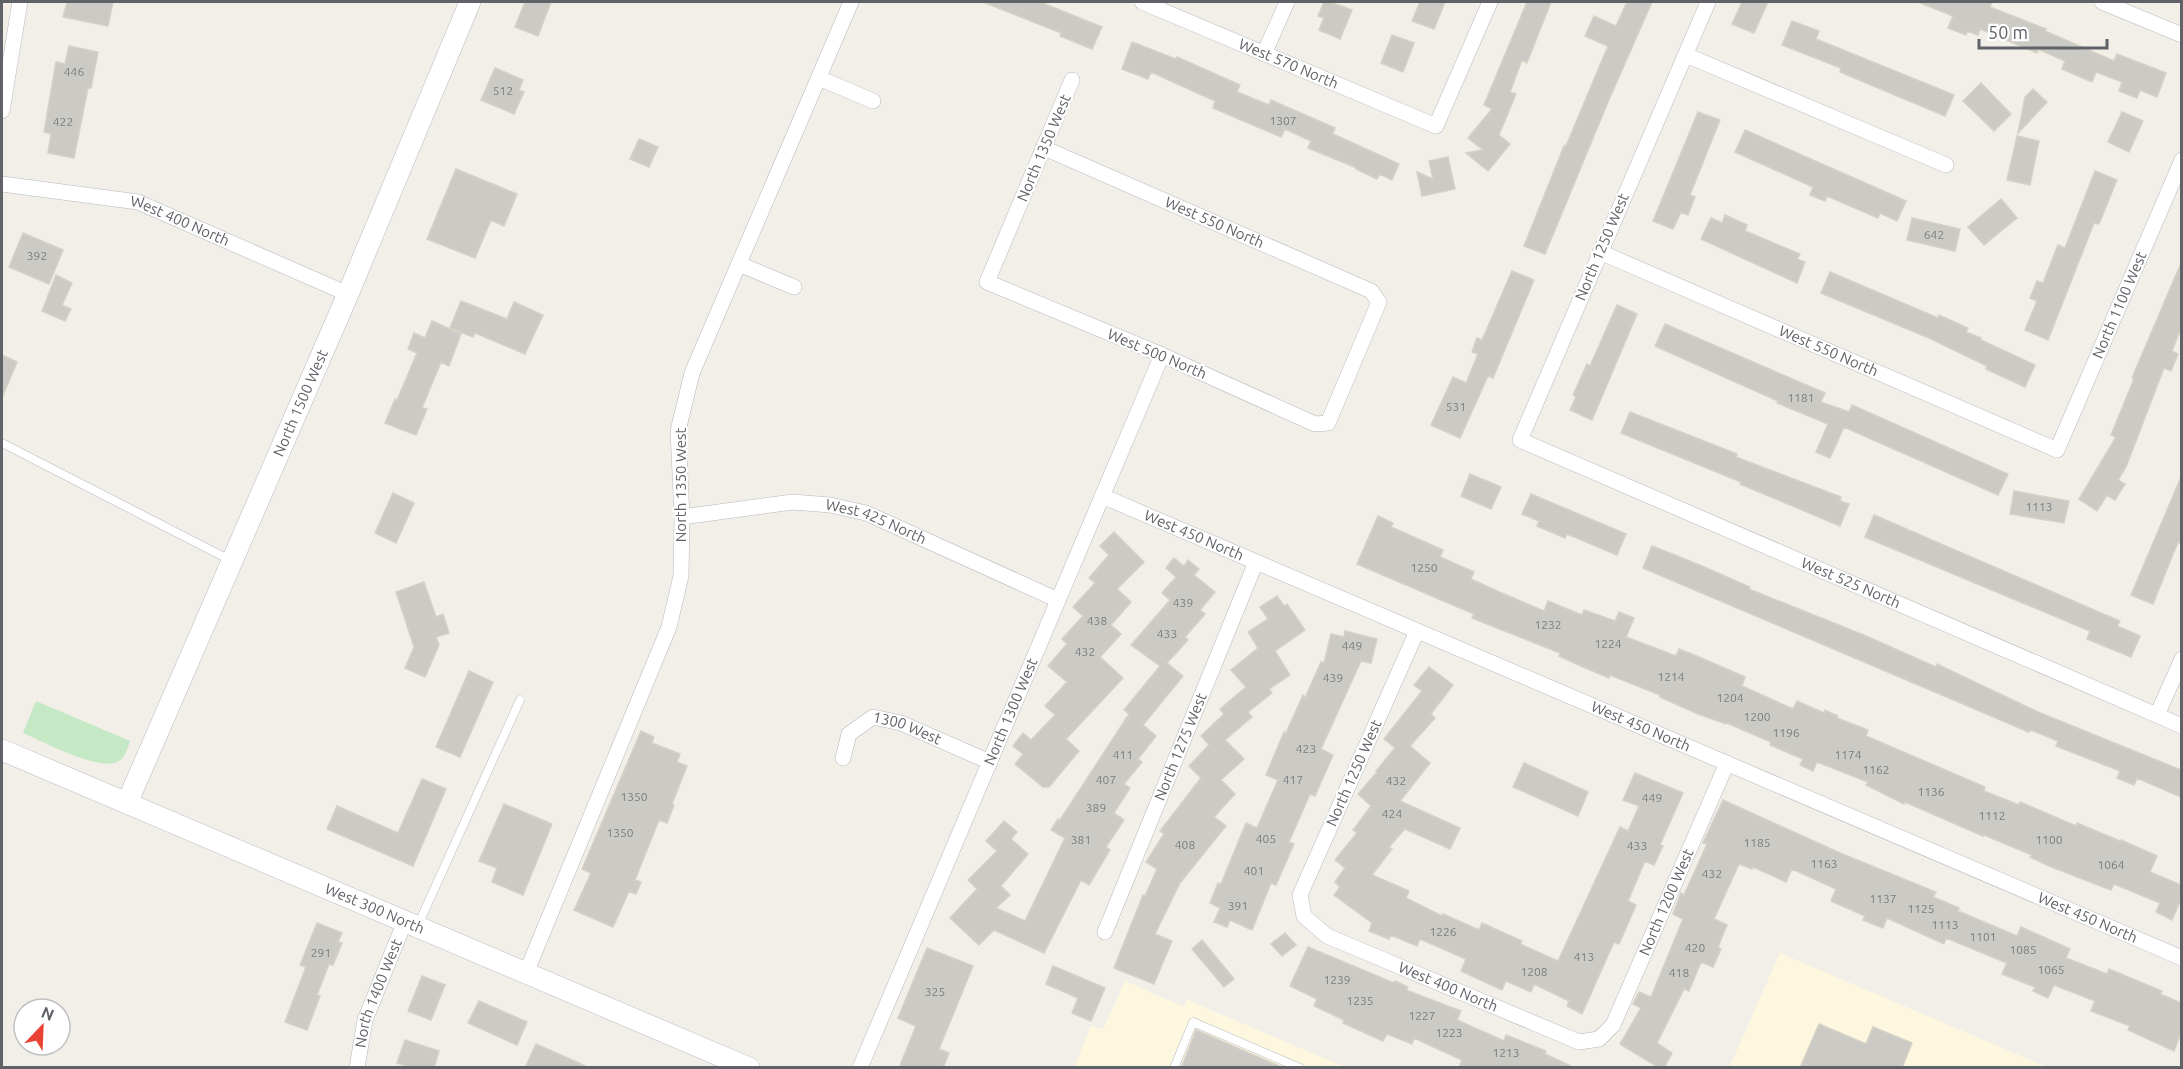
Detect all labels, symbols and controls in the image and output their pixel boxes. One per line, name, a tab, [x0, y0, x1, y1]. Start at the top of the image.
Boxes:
scale bar	[1979, 12, 2106, 50]
text: 50 m	[1988, 22, 2028, 42]
street label: West 570 North	[1236, 35, 1341, 92]
house number: 446	[64, 65, 84, 78]
house number: 512	[493, 84, 513, 97]
street label: North 1350 West	[1013, 92, 1074, 204]
house number: 1307	[1269, 114, 1297, 127]
house number: 422	[53, 115, 73, 128]
street label: North 1250 West	[1571, 191, 1632, 303]
street label: West 400 North	[130, 192, 232, 249]
street label: West 550 North	[1163, 193, 1267, 251]
house number: 642	[1924, 228, 1944, 241]
house number: 392	[27, 249, 47, 262]
street label: North 1100 West	[2089, 249, 2150, 361]
street label: West 550 North	[1777, 322, 1881, 379]
street label: West 500 North	[1105, 325, 1209, 382]
street label: North 1500 West	[270, 347, 331, 459]
house number: 1181	[1787, 391, 1815, 404]
house number: 531	[1446, 400, 1466, 413]
street label: North 1350 West	[672, 428, 689, 542]
street label: West 425 North	[824, 495, 929, 547]
house number: 1113	[2025, 500, 2053, 513]
street label: West 450 North	[1142, 506, 1246, 564]
street label: West 525 North	[1799, 554, 1903, 611]
house number: 1250	[1410, 561, 1438, 574]
house number: 439	[1173, 596, 1193, 609]
house number: 438	[1087, 614, 1107, 627]
house number: 1232	[1534, 618, 1562, 631]
house number: 433	[1157, 627, 1177, 640]
house number: 1224	[1594, 637, 1622, 650]
house number: 449	[1342, 639, 1362, 652]
house number: 432	[1075, 645, 1095, 658]
street label: North 1300 West	[980, 655, 1041, 768]
house number: 1214	[1657, 670, 1685, 683]
house number: 439	[1323, 671, 1343, 684]
street label: North 1275 West	[1151, 690, 1210, 803]
house number: 1204	[1716, 691, 1744, 704]
street label: West 450 North	[1589, 697, 1693, 755]
street label: 1300 West	[871, 708, 944, 748]
house number: 1200	[1743, 710, 1771, 723]
street label: North 1250 West	[1322, 717, 1385, 829]
house number: 1196	[1772, 726, 1800, 739]
house number: 423	[1296, 742, 1316, 755]
house number: 411	[1113, 748, 1133, 761]
house number: 1174	[1834, 748, 1862, 761]
house number: 1162	[1862, 763, 1890, 776]
house number: 407	[1096, 773, 1116, 786]
house number: 417	[1283, 773, 1303, 786]
house number: 432	[1386, 774, 1406, 787]
house number: 1136	[1917, 785, 1945, 798]
house number: 1350	[620, 790, 648, 803]
house number: 449	[1642, 791, 1662, 804]
house number: 389	[1086, 801, 1106, 814]
house number: 424	[1382, 807, 1402, 820]
house number: 1112	[1978, 809, 2006, 822]
house number: 1350	[606, 826, 634, 839]
house number: 405	[1256, 832, 1276, 845]
house number: 381	[1071, 833, 1091, 846]
house number: 1100	[2035, 833, 2063, 846]
house number: 1185	[1743, 836, 1771, 849]
house number: 408	[1175, 838, 1195, 851]
house number: 433	[1627, 839, 1647, 852]
street label: North 1200 West	[1635, 846, 1697, 958]
house number: 1163	[1810, 857, 1838, 870]
house number: 1064	[2097, 858, 2125, 871]
house number: 401	[1244, 864, 1264, 877]
house number: 432	[1702, 867, 1722, 880]
street label: West 300 North	[323, 880, 427, 937]
street label: West 450 North	[2036, 888, 2140, 946]
house number: 1137	[1869, 892, 1897, 905]
house number: 391	[1228, 899, 1248, 912]
house number: 1125	[1907, 902, 1935, 915]
house number: 1113	[1931, 918, 1959, 931]
house number: 1226	[1429, 925, 1457, 938]
house number: 1101	[1969, 930, 1997, 943]
street label: North 1400 West	[352, 936, 405, 1049]
house number: 420	[1685, 941, 1705, 954]
house number: 1085	[2009, 943, 2037, 956]
house number: 291	[311, 946, 331, 959]
house number: 413	[1574, 950, 1594, 963]
street label: West 400 North	[1396, 958, 1501, 1015]
house number: 1065	[2037, 963, 2065, 976]
house number: 1208	[1520, 965, 1548, 978]
house number: 418	[1669, 966, 1689, 979]
house number: 1239	[1323, 973, 1351, 986]
house number: 325	[925, 985, 945, 998]
house number: 1235	[1346, 994, 1374, 1007]
north arrow	[12, 997, 72, 1057]
text: N	[39, 1003, 57, 1024]
house number: 1227	[1408, 1009, 1436, 1022]
house number: 1223	[1435, 1026, 1463, 1039]
house number: 1213	[1492, 1046, 1520, 1059]

